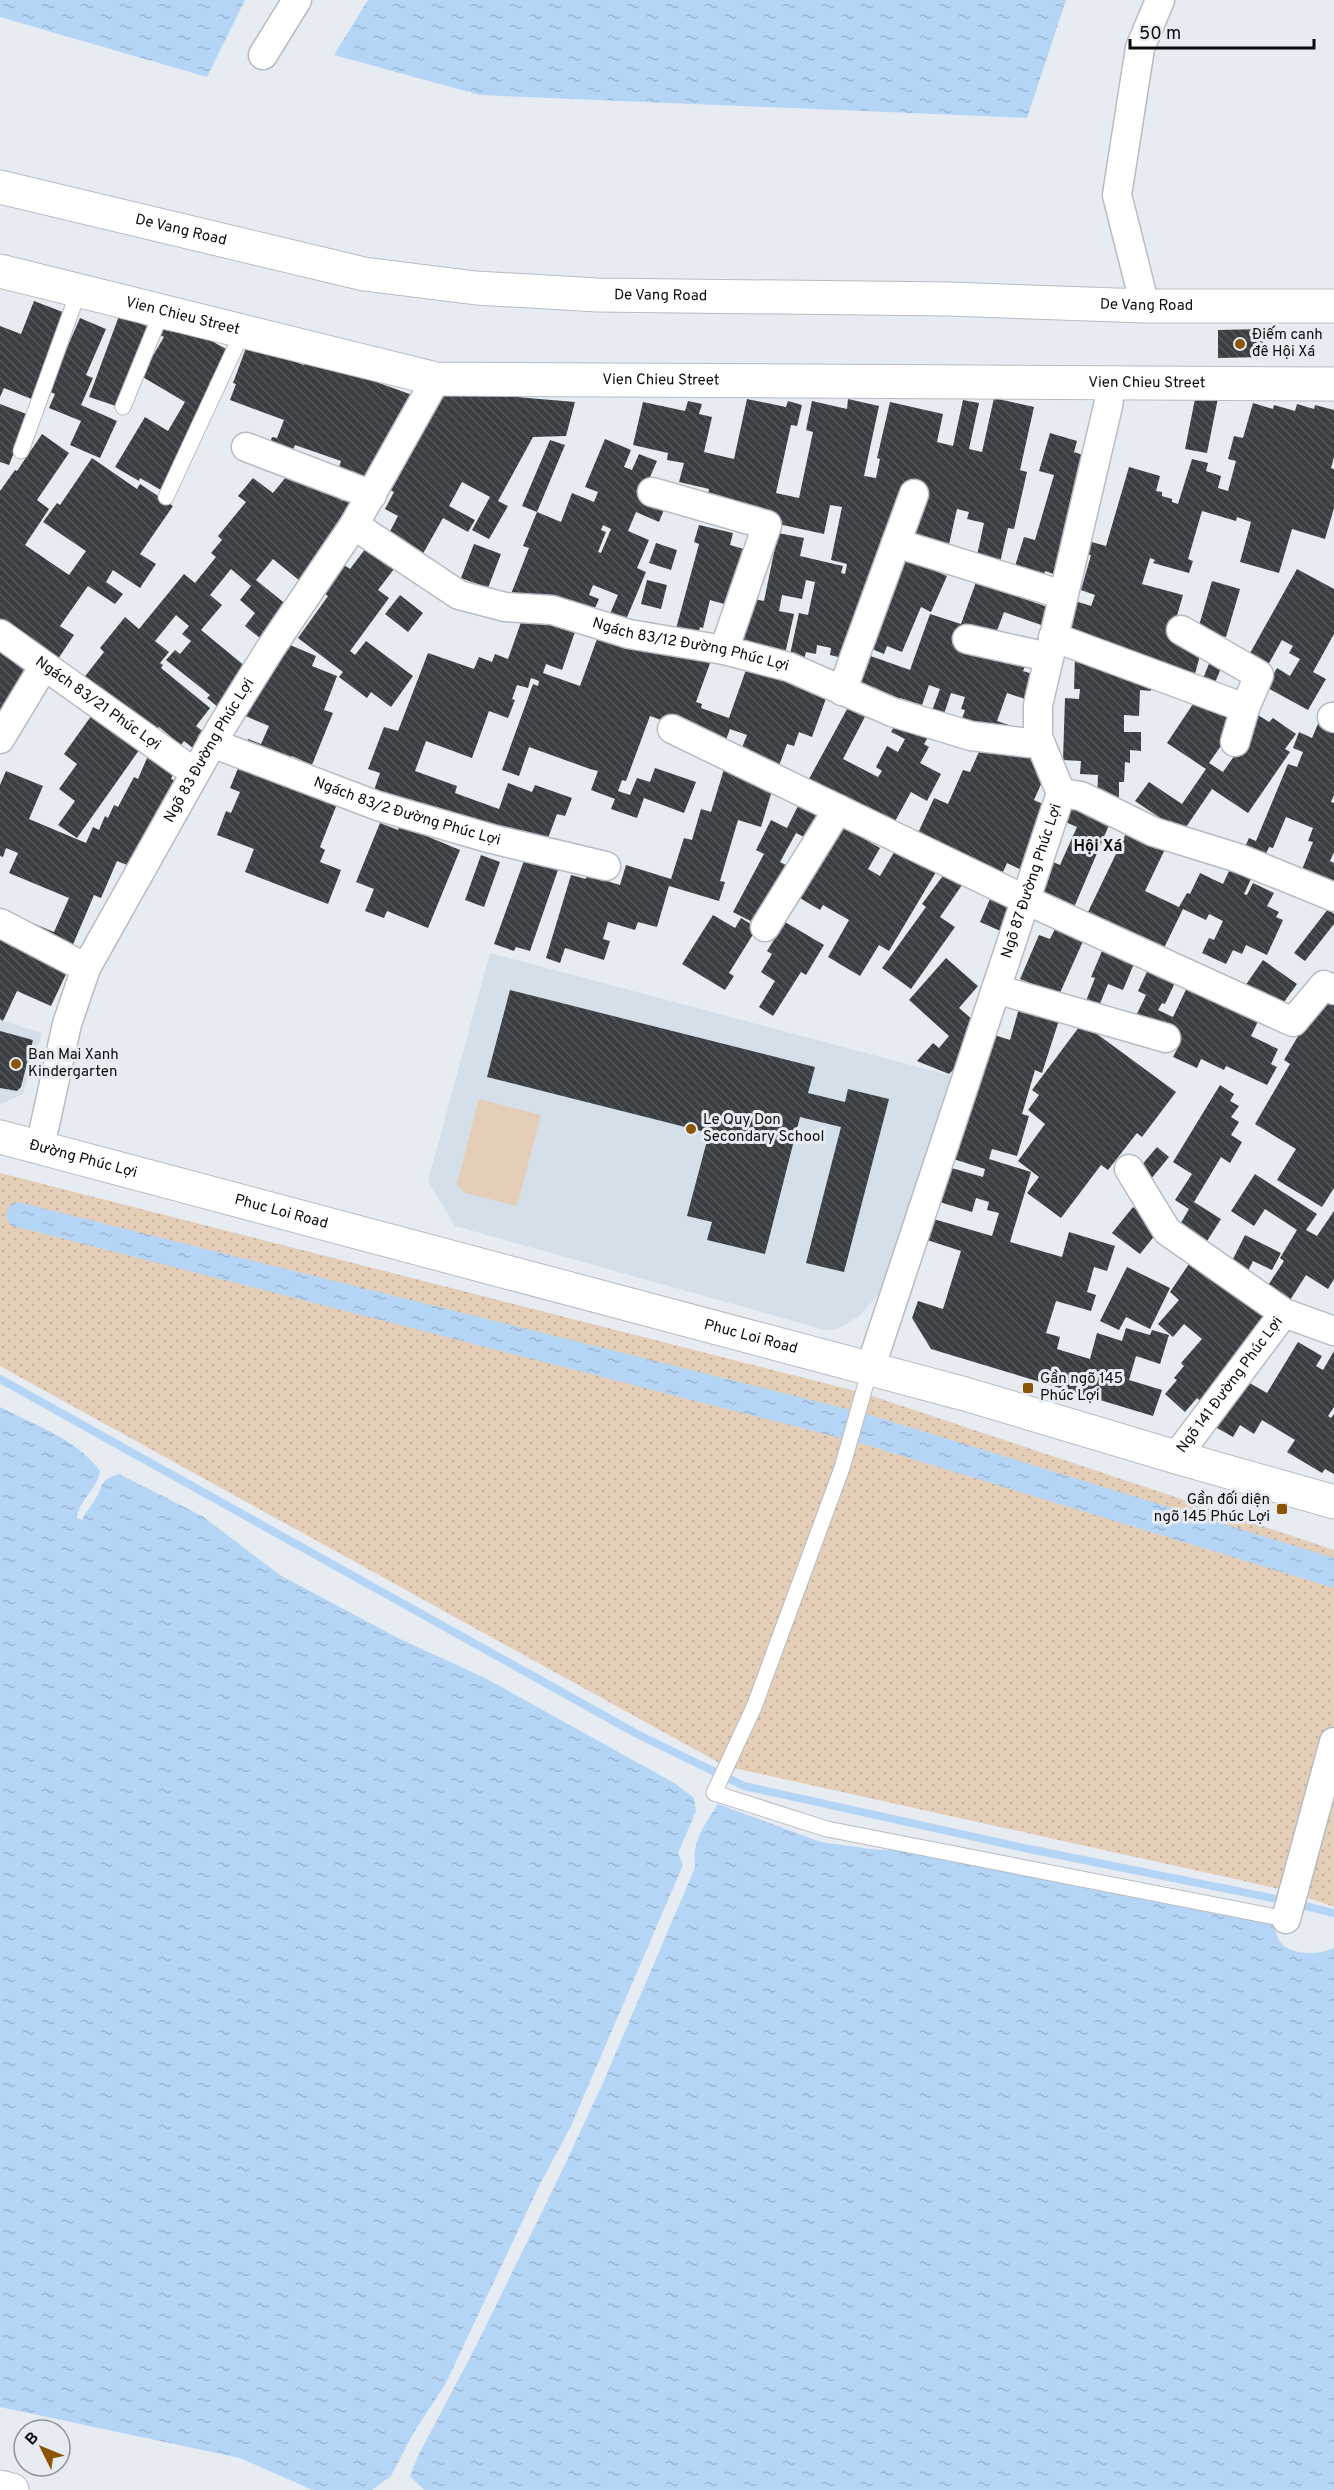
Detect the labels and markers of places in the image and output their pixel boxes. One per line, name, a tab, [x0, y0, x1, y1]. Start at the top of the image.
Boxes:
place label: Điếm canh đê Hội Xá	[1252, 325, 1323, 362]
marker: Điếm canh đê Hội Xá	[1233, 337, 1247, 351]
place label: Ban Mai Xanh Kindergarten	[28, 1046, 119, 1082]
marker: Ban Mai Xanh Kindergarten	[9, 1057, 23, 1071]
place label: Le Quy Don Secondary School	[703, 1111, 824, 1147]
marker: Le Quy Don Secondary School	[684, 1122, 698, 1136]
place label: Gần ngõ 145 Phúc Lợi	[1040, 1369, 1123, 1406]
marker: Gần ngõ 145 Phúc Lợi	[1021, 1381, 1035, 1395]
place label: Gần đối diện ngõ 145 Phúc Lợi	[1154, 1490, 1270, 1527]
marker: Gần đối diện ngõ 145 Phúc Lợi	[1275, 1502, 1289, 1516]

